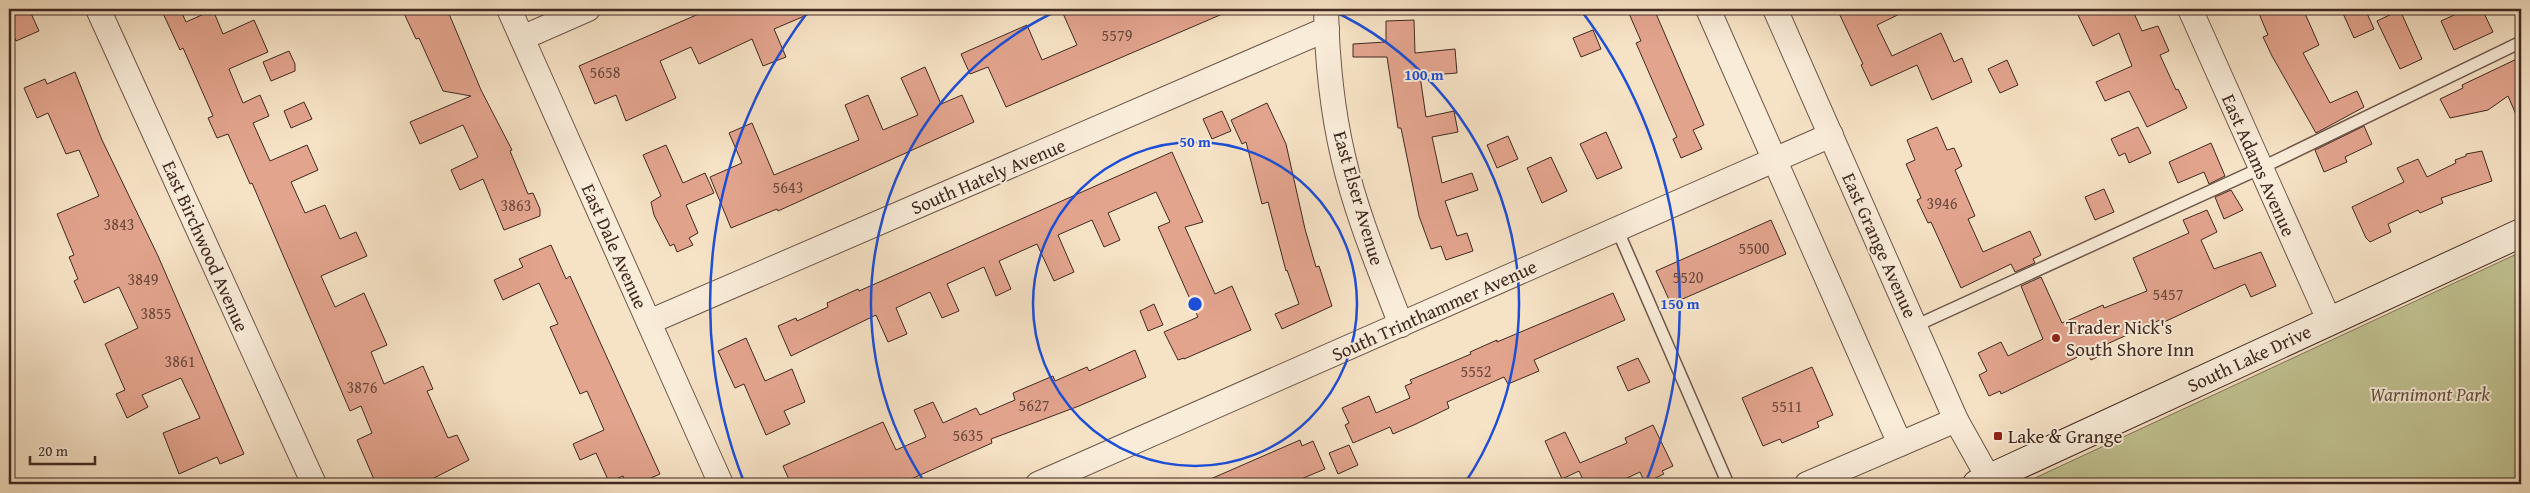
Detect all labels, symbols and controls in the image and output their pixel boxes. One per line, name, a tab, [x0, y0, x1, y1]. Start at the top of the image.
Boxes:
house number: 5579	[1102, 23, 1133, 47]
house number: 5658	[590, 60, 621, 84]
text: 100 m	[1404, 64, 1444, 85]
street label: East Adams Avenue	[2215, 89, 2303, 241]
street label: East Elser Avenue	[1326, 127, 1392, 269]
street label: South Hately Avenue	[906, 131, 1070, 221]
text: 50 m	[1179, 131, 1211, 152]
street label: East Birchwood Avenue	[156, 156, 256, 336]
street label: East Grange Avenue	[1835, 168, 1925, 322]
house number: 5643	[773, 175, 803, 199]
street label: East Dale Avenue	[575, 179, 655, 313]
house number: 3946	[1927, 191, 1958, 215]
house number: 3863	[501, 193, 531, 217]
house number: 3843	[104, 212, 134, 236]
house number: 5500	[1739, 236, 1770, 260]
street label: South Trinthammer Avenue	[1327, 252, 1541, 368]
house number: 5520	[1673, 265, 1704, 289]
house number: 3849	[128, 267, 159, 291]
house number: 5457	[2153, 282, 2184, 306]
text: 150 m	[1660, 293, 1700, 314]
centre of rings	[1186, 295, 1204, 313]
house number: 3855	[141, 301, 171, 325]
place label: Trader Nick's South Shore Inn	[2066, 313, 2195, 363]
street label: South Lake Drive	[2182, 317, 2316, 399]
marker: Trader Nick's South Shore Inn	[2050, 332, 2062, 344]
house number: 3861	[165, 349, 195, 373]
house number: 5552	[1461, 359, 1491, 383]
house number: 3876	[347, 375, 378, 399]
park label: Warnimont Park	[2370, 380, 2490, 408]
house number: 5627	[1019, 393, 1050, 417]
house number: 5511	[1772, 394, 1802, 418]
place label: Lake & Grange	[2008, 422, 2123, 450]
house number: 5635	[953, 423, 983, 447]
marker: Lake & Grange	[1992, 430, 2004, 442]
scale bar	[30, 433, 95, 465]
text: 20 m	[38, 440, 69, 461]

